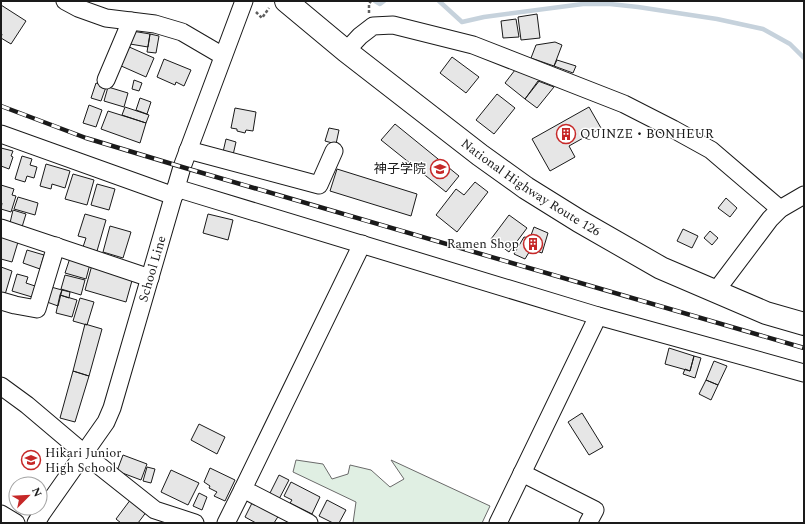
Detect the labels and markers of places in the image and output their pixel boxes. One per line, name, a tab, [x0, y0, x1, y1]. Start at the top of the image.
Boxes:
building icon: QUINZE・BONHEUR	[555, 123, 577, 145]
place label: QUINZE・BONHEUR	[580, 124, 714, 144]
school or university icon: 神子学院	[429, 158, 451, 180]
place label: 神子学院	[374, 159, 426, 179]
building icon: Ramen Shop	[522, 233, 544, 255]
place label: Ramen Shop	[447, 234, 519, 254]
place label: Hikari Junior High School	[45, 443, 121, 478]
school or university icon: Hikari Junior High School	[20, 449, 42, 471]

